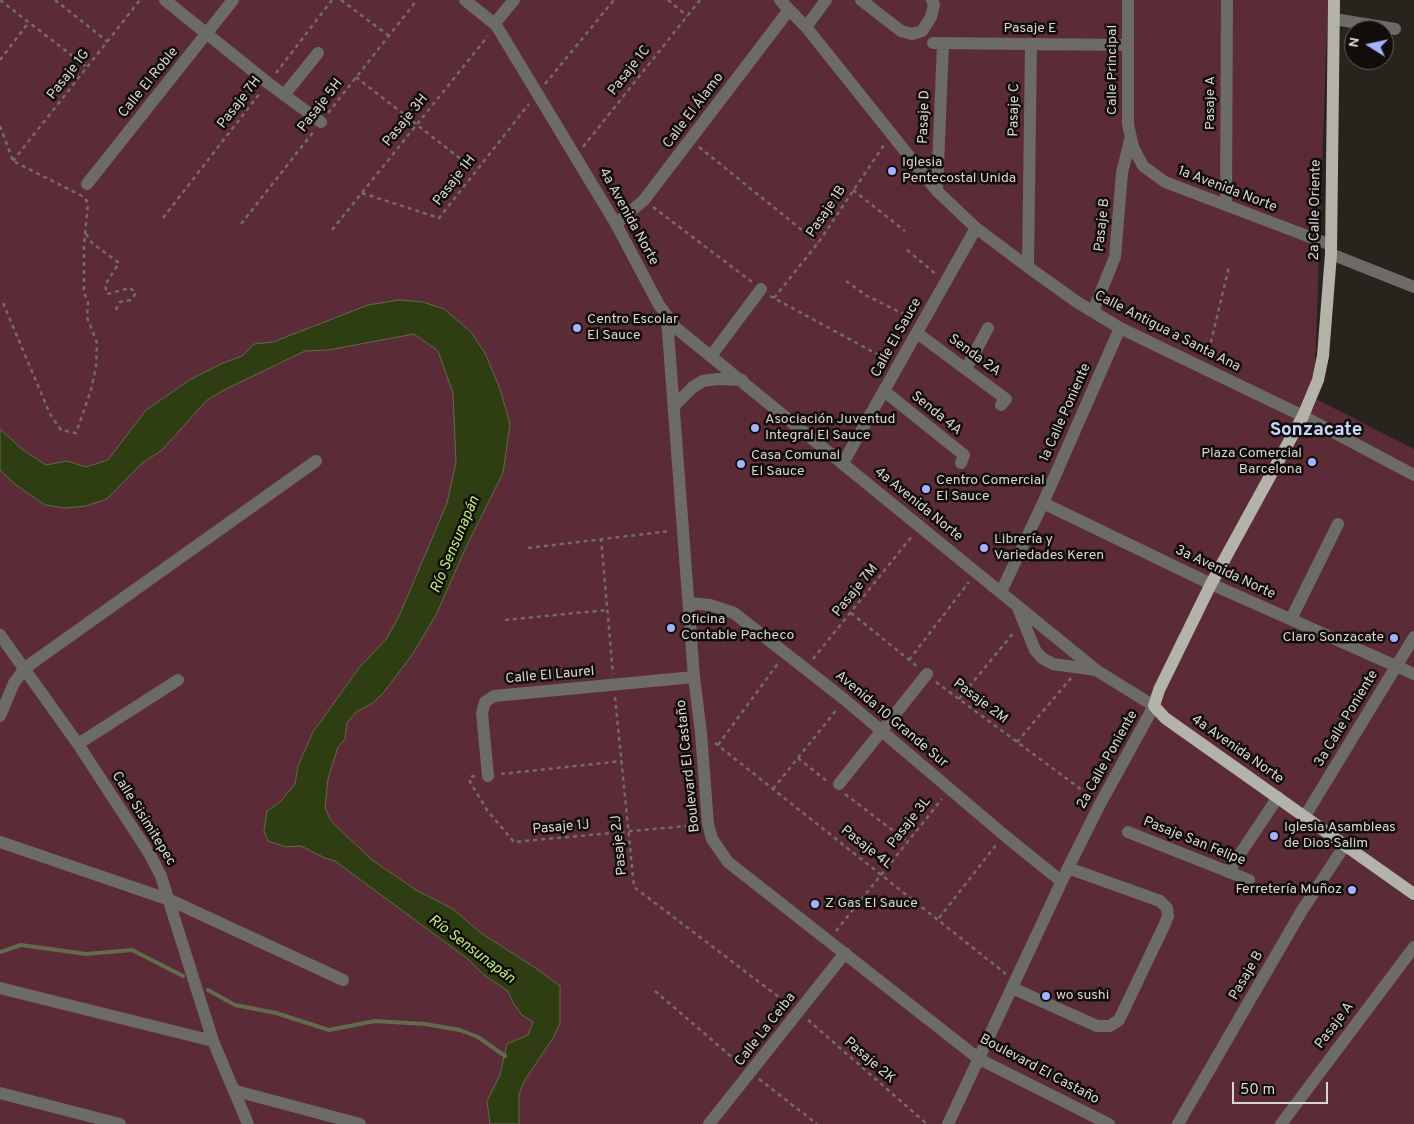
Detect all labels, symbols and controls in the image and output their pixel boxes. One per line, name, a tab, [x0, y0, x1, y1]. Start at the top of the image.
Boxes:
north arrow	[1344, 20, 1394, 70]
street label: Pasaje E	[1004, 21, 1056, 37]
street label: Calle Principal	[1105, 25, 1121, 115]
text: N	[1345, 36, 1364, 49]
street label: Pasaje 1C	[605, 43, 655, 99]
street label: Calle El Roble	[115, 44, 183, 122]
street label: Pasaje 1G	[44, 46, 94, 104]
street label: Calle El Álamo	[660, 70, 728, 152]
street label: Pasaje 7H	[214, 74, 266, 132]
street label: Pasaje 5H	[295, 76, 347, 136]
street label: Pasaje A	[1203, 76, 1219, 130]
street label: Pasaje C	[1006, 83, 1024, 137]
street label: Pasaje D	[916, 90, 934, 144]
street label: Pasaje 3H	[380, 91, 432, 151]
street label: Pasaje 1H	[430, 152, 480, 210]
place label: Iglesia Pentecostal Unida	[902, 155, 1016, 188]
street label: 2a Calle Oriente	[1307, 159, 1325, 261]
street label: 1a Avenida Norte	[1175, 163, 1279, 217]
street label: 4a Avenida Norte	[594, 165, 662, 269]
marker: Iglesia Pentecostal Unida	[886, 165, 898, 177]
street label: Pasaje 1B	[804, 183, 850, 241]
street label: Pasaje B	[1092, 197, 1114, 253]
street label: Calle Antigua a Santa Ana	[1091, 288, 1243, 376]
street label: Calle El Sauce	[868, 295, 926, 381]
place label: Centro Escolar El Sauce	[587, 312, 679, 344]
marker: Centro Escolar El Sauce	[571, 322, 583, 334]
street label: Senda 2A	[945, 331, 1003, 381]
street label: 1a Calle Poniente	[1037, 361, 1095, 465]
street label: Senda 4A	[907, 388, 965, 440]
place label: Asociación Juventud Integral El Sauce	[765, 412, 895, 444]
district label: Sonzacate	[1270, 420, 1362, 442]
marker: Asociación Juventud Integral El Sauce	[749, 422, 761, 434]
place label: Plaza Comercial Barcelona	[1201, 446, 1302, 478]
place label: Casa Comunal El Sauce	[751, 448, 840, 481]
marker: Plaza Comercial Barcelona	[1306, 456, 1318, 468]
marker: Casa Comunal El Sauce	[735, 458, 747, 470]
street label: 4a Avenida Norte	[870, 464, 966, 546]
place label: Centro Comercial El Sauce	[936, 473, 1045, 506]
marker: Centro Comercial El Sauce	[920, 483, 932, 495]
water label: Río Sensunapán	[427, 494, 485, 596]
place label: Librería y Variedades Keren	[994, 532, 1104, 564]
marker: Librería y Variedades Keren	[978, 542, 990, 554]
street label: 3a Avenida Norte	[1172, 542, 1278, 604]
street label: Pasaje 7M	[830, 561, 882, 621]
place label: Oficina Contable Pacheco	[681, 612, 794, 644]
marker: Oficina Contable Pacheco	[665, 622, 677, 634]
place label: Claro Sonzacate	[1282, 630, 1384, 646]
marker: Claro Sonzacate	[1388, 632, 1400, 644]
street label: Calle El Laurel	[505, 664, 595, 688]
street label: Avenida 10 Grande Sur	[831, 668, 951, 772]
street label: 3a Calle Poniente	[1312, 668, 1382, 770]
street label: Pasaje 2M	[949, 676, 1011, 728]
street label: Boulevard El Castaño	[674, 699, 704, 833]
street label: 2a Calle Poniente	[1074, 708, 1142, 812]
street label: 4a Avenida Norte	[1188, 712, 1286, 788]
street label: Calle Sisimitepec	[107, 769, 179, 869]
street label: Pasaje 3L	[885, 794, 935, 852]
street label: Pasaje 2J	[608, 814, 632, 876]
street label: Pasaje San Felipe	[1140, 814, 1248, 870]
street label: Pasaje 1J	[532, 817, 590, 839]
place label: Iglesia Asambleas de Dios Salim	[1284, 820, 1396, 852]
street label: Pasaje 4L	[837, 823, 895, 873]
marker: Iglesia Asambleas de Dios Salim	[1268, 830, 1280, 842]
place label: Ferretería Muñoz	[1235, 882, 1342, 898]
marker: Ferretería Muñoz	[1346, 884, 1358, 896]
place label: Z Gas El Sauce	[825, 896, 918, 912]
marker: Z Gas El Sauce	[809, 898, 821, 910]
water label: Río Sensunapán	[424, 912, 518, 988]
street label: Pasaje B	[1226, 949, 1268, 1003]
place label: wo sushi	[1056, 988, 1109, 1004]
street label: Calle La Ceiba	[732, 990, 800, 1070]
marker: wo sushi	[1040, 990, 1052, 1002]
street label: Pasaje A	[1312, 999, 1358, 1053]
street label: Boulevard El Castaño	[976, 1031, 1102, 1109]
street label: Pasaje 2K	[840, 1034, 898, 1088]
scale bar	[1234, 1072, 1330, 1104]
text: 50 m	[1240, 1081, 1275, 1100]

